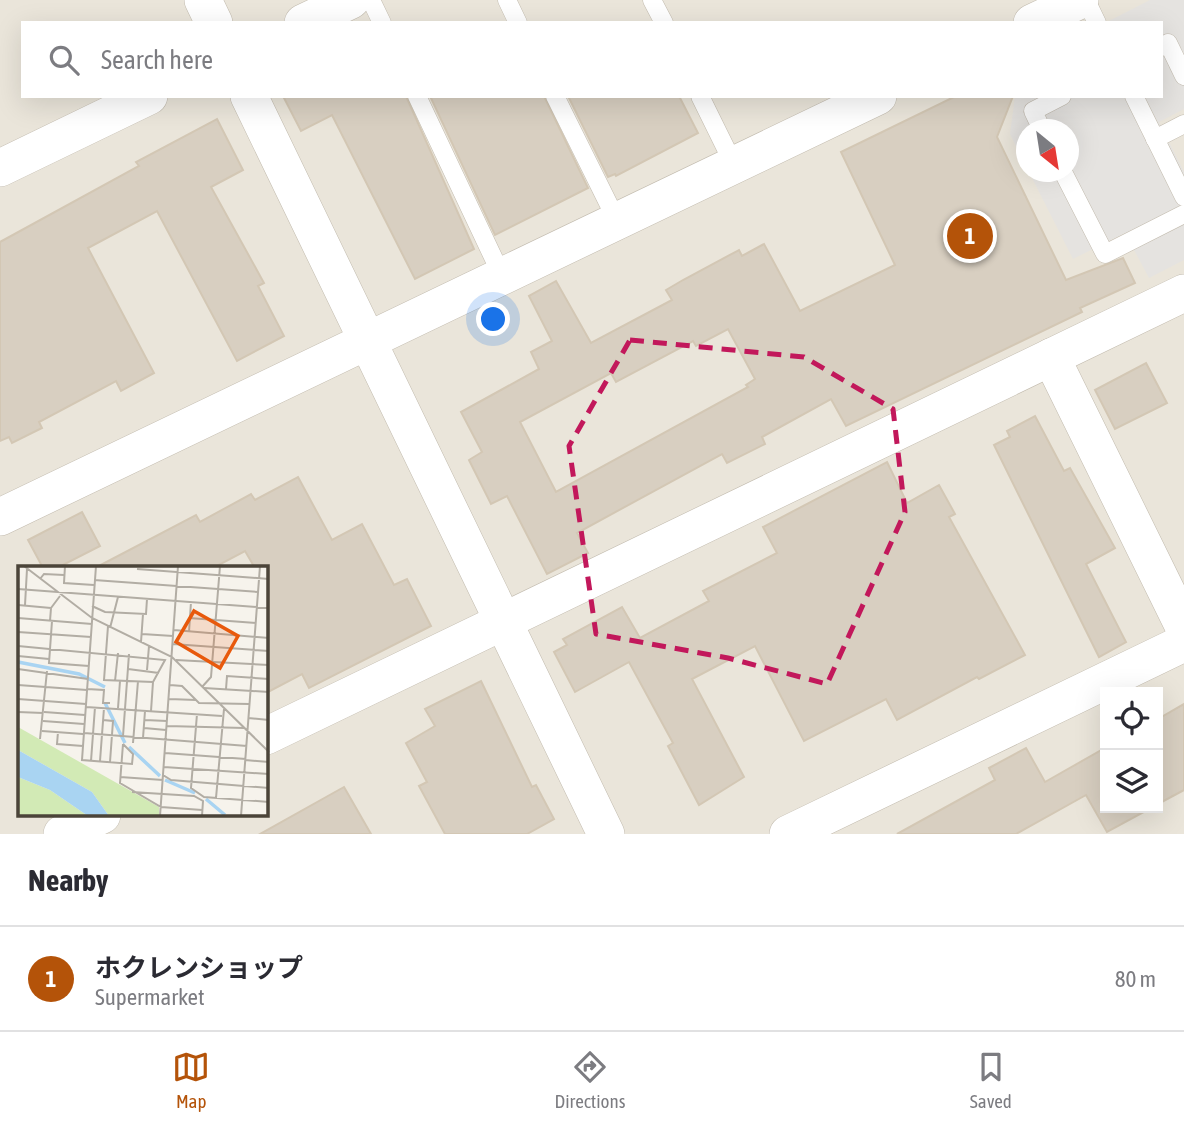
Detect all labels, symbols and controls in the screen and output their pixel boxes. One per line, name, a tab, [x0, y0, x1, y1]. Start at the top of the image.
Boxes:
search box	[21, 21, 1163, 98]
icon: search	[45, 41, 83, 79]
text: Search here	[101, 45, 213, 75]
north arrow	[1016, 119, 1079, 182]
pin: 1	[947, 210, 993, 262]
your location	[476, 302, 510, 336]
inset map	[18, 566, 268, 816]
map controls	[1100, 687, 1163, 813]
button: locate	[1100, 687, 1163, 750]
button: layers	[1100, 750, 1163, 813]
text: Nearby	[28, 863, 108, 897]
text: ホクレンショップ	[95, 953, 303, 983]
text: 1	[46, 966, 56, 992]
text: 80 m	[1115, 966, 1156, 992]
text: Supermarket	[95, 984, 205, 1010]
tab: Map	[172, 1048, 210, 1112]
tab: Directions	[555, 1048, 625, 1112]
tab: Saved	[970, 1048, 1012, 1112]

